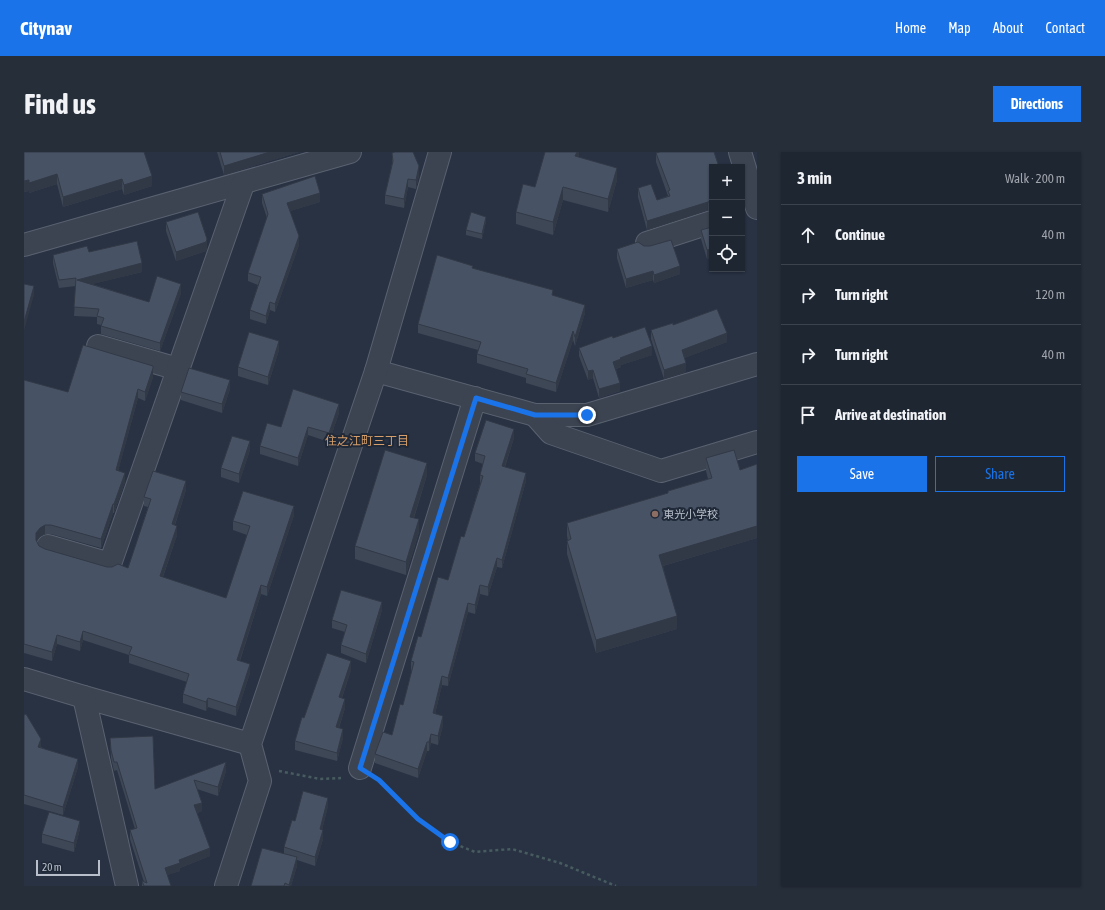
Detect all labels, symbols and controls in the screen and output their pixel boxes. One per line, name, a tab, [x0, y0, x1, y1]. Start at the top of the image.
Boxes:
text: Citynav	[20, 17, 72, 39]
text: Home	[895, 20, 926, 36]
text: Map	[948, 20, 971, 36]
text: About	[993, 20, 1024, 36]
text: Contact	[1046, 20, 1085, 36]
button: Directions	[993, 86, 1081, 122]
text: Find us	[24, 88, 96, 120]
map controls	[709, 164, 745, 272]
button: +	[709, 164, 745, 200]
text: 3 min	[797, 168, 832, 188]
text: Walk · 200 m	[1005, 171, 1065, 186]
button: −	[709, 200, 745, 236]
icon: ahead	[797, 224, 819, 246]
text: Continue	[835, 226, 885, 243]
text: 40 m	[1042, 227, 1065, 242]
button: locate	[709, 236, 745, 272]
icon: right	[797, 284, 819, 306]
text: Turn right	[835, 286, 888, 303]
text: 120 m	[1036, 287, 1065, 302]
icon: right	[797, 344, 819, 366]
text: Turn right	[835, 346, 888, 363]
text: 40 m	[1042, 347, 1065, 362]
icon: arrive	[797, 404, 819, 426]
route end	[578, 406, 596, 424]
text: Arrive at destination	[835, 406, 946, 423]
district label: 住之江町三丁目	[325, 434, 409, 448]
button: Save	[797, 456, 927, 492]
button: Share	[935, 456, 1065, 492]
place label: 東光小学校	[663, 508, 718, 520]
marker: 東光小学校	[650, 509, 660, 519]
route start	[441, 833, 459, 851]
scale bar	[36, 858, 100, 877]
text: 20 m	[42, 861, 62, 873]

